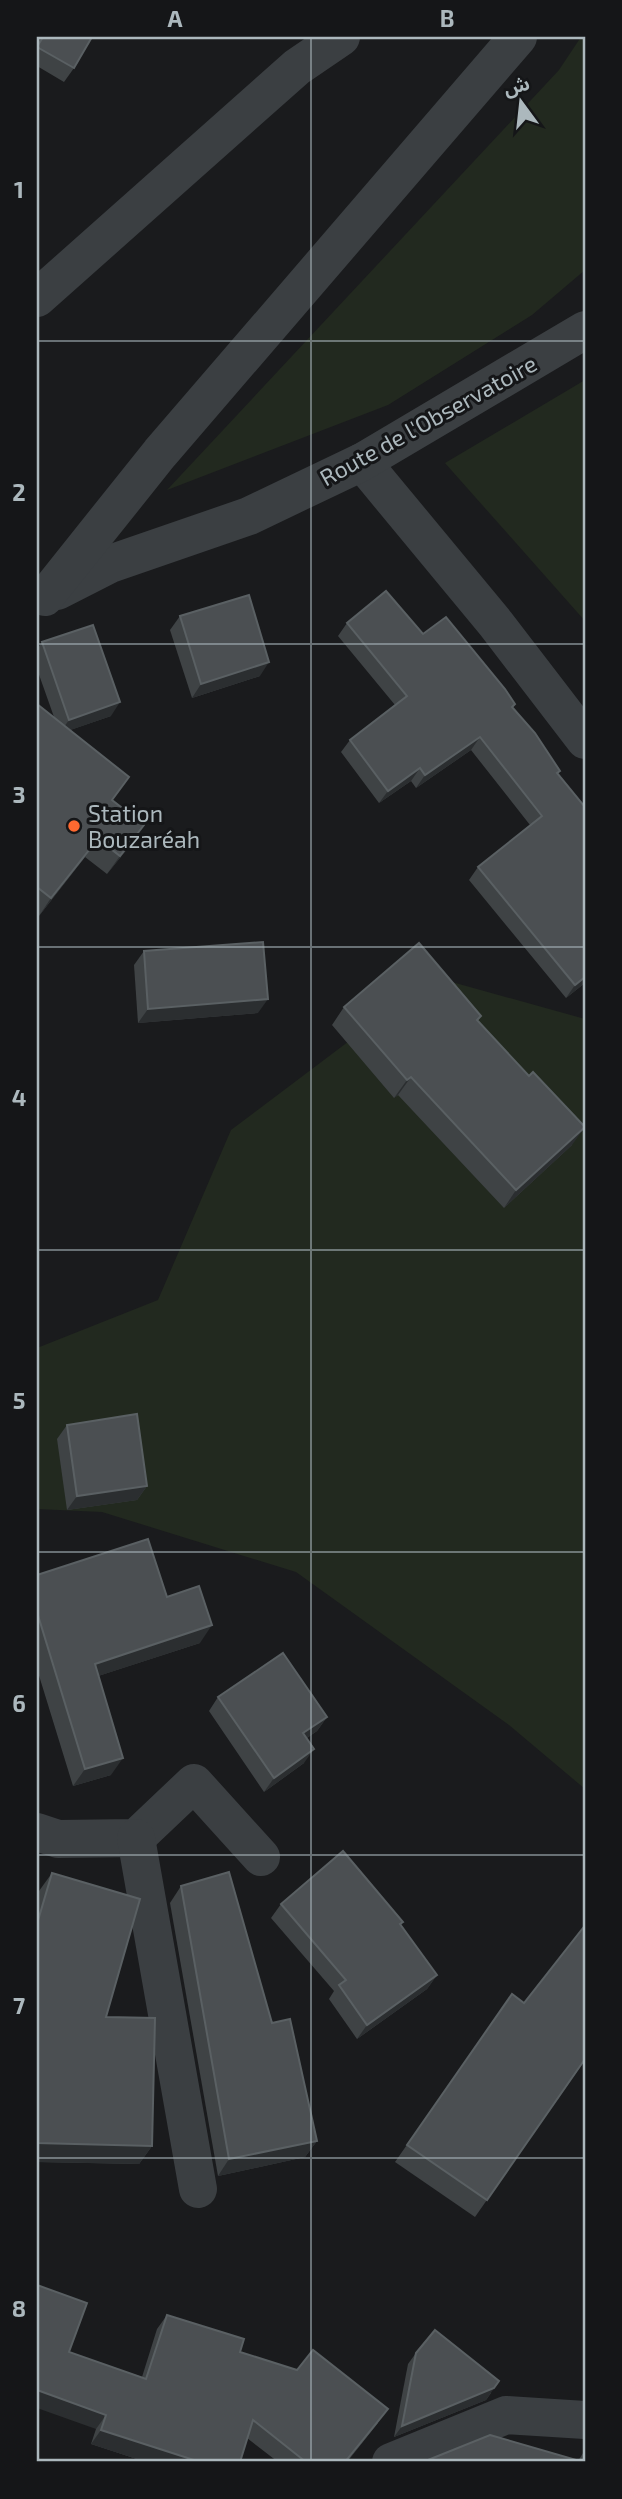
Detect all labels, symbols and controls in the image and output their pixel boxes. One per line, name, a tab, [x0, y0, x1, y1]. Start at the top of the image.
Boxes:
text: A	[167, 4, 183, 32]
text: B	[440, 4, 454, 32]
north arrow	[486, 66, 556, 136]
text: ش	[501, 71, 532, 100]
text: 1	[14, 175, 24, 203]
street label: Route de l'Observatoire	[315, 349, 541, 491]
text: 2	[12, 478, 26, 506]
text: 3	[12, 780, 26, 808]
place label: Station Bouzaréah	[88, 799, 200, 853]
marker: Station Bouzaréah	[66, 818, 82, 834]
text: 4	[12, 1083, 26, 1111]
text: 5	[13, 1386, 25, 1414]
text: 6	[12, 1689, 26, 1717]
text: 7	[13, 1991, 25, 2019]
text: 8	[12, 2294, 26, 2322]

